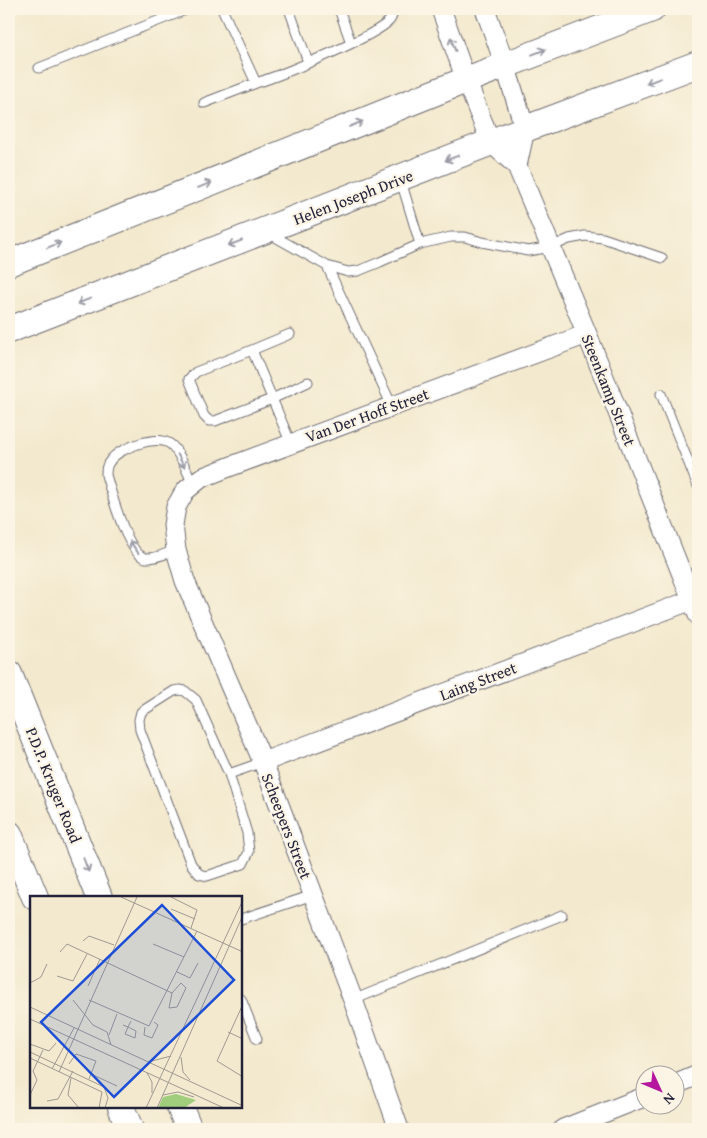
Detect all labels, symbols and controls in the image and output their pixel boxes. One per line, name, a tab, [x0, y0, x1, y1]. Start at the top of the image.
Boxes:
one-way arrow	[448, 37, 457, 52]
one-way arrow	[531, 47, 547, 56]
one-way arrow	[645, 77, 661, 86]
one-way arrow	[347, 119, 363, 128]
one-way arrow	[445, 154, 460, 163]
street label: Helen Joseph Drive	[290, 163, 416, 231]
one-way arrow	[197, 179, 212, 189]
one-way arrow	[228, 239, 244, 248]
one-way arrow	[46, 240, 61, 249]
one-way arrow	[77, 297, 92, 306]
street label: Steenkamp Street	[576, 330, 643, 450]
street label: Van Der Hoff Street	[302, 381, 433, 449]
one-way arrow	[176, 453, 186, 468]
one-way arrow	[128, 540, 139, 554]
street label: Laing Street	[436, 655, 520, 707]
street label: P.D.P. Kruger Road	[20, 724, 88, 847]
street label: Scheepers Street	[256, 770, 318, 883]
one-way arrow	[82, 857, 91, 872]
inset map	[30, 896, 242, 1108]
north arrow	[634, 1066, 684, 1116]
text: N	[658, 1089, 680, 1110]

